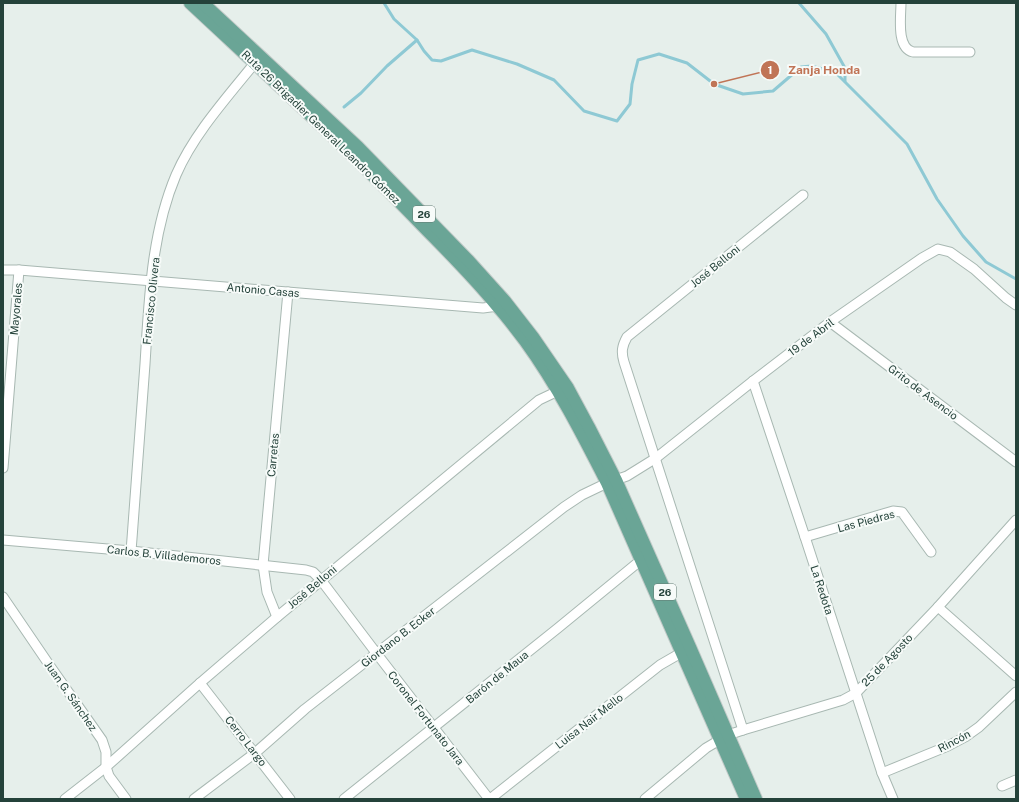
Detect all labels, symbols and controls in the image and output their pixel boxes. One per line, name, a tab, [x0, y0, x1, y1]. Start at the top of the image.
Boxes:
street label: Ruta 26 Brigadier General Leandro Gómez	[239, 48, 403, 206]
callout: Zanja Honda	[760, 58, 868, 82]
text: 1	[767, 63, 773, 77]
text: Zanja Honda	[788, 63, 860, 77]
road number: 26	[413, 206, 435, 222]
street label: José Belloni	[688, 242, 742, 290]
street label: Francisco Olivera	[140, 257, 162, 345]
street label: Antonio Casas	[226, 281, 300, 299]
street label: Mayorales	[8, 282, 24, 336]
street label: 19 de Abril	[786, 316, 836, 358]
street label: Grito de Asencio	[886, 362, 960, 422]
street label: Carretas	[265, 432, 281, 477]
street label: Las Piedras	[836, 507, 896, 534]
street label: Carlos B. Villademoros	[106, 543, 222, 567]
street label: José Belloni	[285, 563, 339, 611]
street label: La Redota	[808, 564, 836, 616]
road number: 26	[654, 584, 676, 600]
street label: Giordano B. Ecker	[359, 604, 437, 670]
street label: 25 de Agosto	[859, 631, 915, 689]
street label: Barón de Maua	[464, 648, 530, 706]
street label: Juan G. Sánchez	[42, 659, 100, 733]
street label: Coronel Fortunato Jara	[386, 669, 466, 767]
street label: Luisa Nair Mello	[553, 691, 625, 751]
street label: Cerro Largo	[223, 714, 269, 768]
street label: Rincón	[936, 727, 972, 755]

